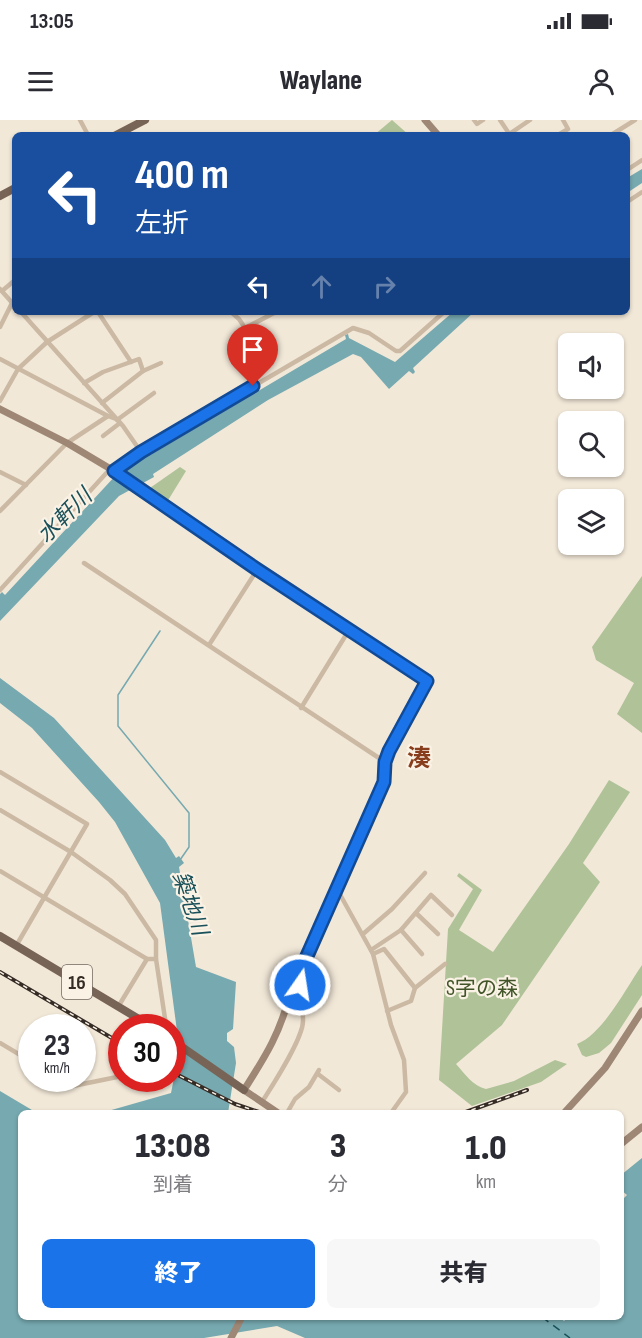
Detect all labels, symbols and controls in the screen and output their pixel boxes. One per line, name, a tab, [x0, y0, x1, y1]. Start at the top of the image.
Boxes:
text: 13:05	[30, 8, 74, 35]
icon: menu	[24, 65, 57, 98]
text: Waylane	[280, 65, 362, 97]
icon: person	[585, 65, 618, 98]
text: 400 m	[135, 150, 229, 201]
icon: left	[36, 156, 114, 234]
text: 左折	[135, 208, 189, 240]
icon: left	[242, 270, 275, 303]
icon: ahead	[305, 270, 338, 303]
icon: right	[368, 270, 401, 303]
pin	[227, 324, 278, 386]
icon: arrive	[236, 333, 269, 366]
map controls	[558, 333, 624, 555]
button: sound	[558, 333, 624, 399]
button: search	[558, 411, 624, 477]
water label: 水軒川	[32, 482, 99, 549]
button: layers	[558, 489, 624, 555]
district label: 湊	[407, 744, 431, 773]
water label: 築地川	[166, 868, 214, 941]
position arrow	[268, 953, 332, 1017]
road number: 16	[62, 965, 92, 999]
park label: S字の森	[446, 976, 518, 1001]
speed limit sign: 30	[108, 1014, 186, 1092]
text: 23	[44, 1028, 70, 1064]
text: km/h	[44, 1059, 70, 1078]
text: 13:08	[135, 1125, 211, 1168]
text: 3	[330, 1125, 346, 1168]
text: 1.0	[465, 1127, 507, 1170]
text: km	[476, 1170, 496, 1194]
text: 到着	[153, 1173, 193, 1197]
text: 分	[328, 1173, 348, 1197]
button: 終了	[42, 1239, 315, 1308]
button: 共有	[327, 1239, 600, 1308]

